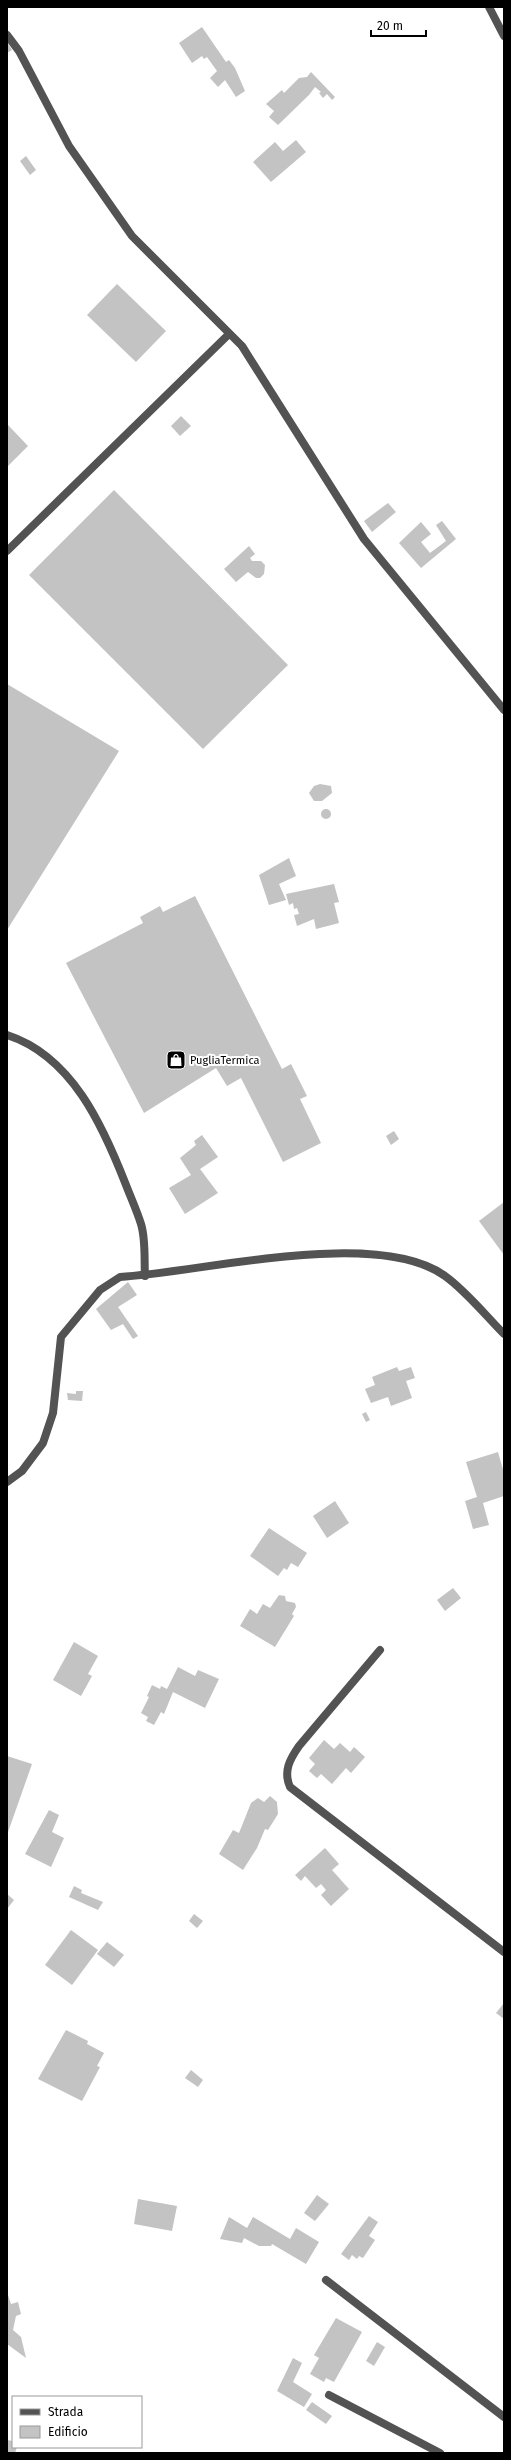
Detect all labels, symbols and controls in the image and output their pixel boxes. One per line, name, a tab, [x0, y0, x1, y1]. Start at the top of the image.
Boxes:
scale bar	[371, 12, 426, 38]
text: 20 m	[377, 19, 403, 33]
shop icon: PugliaTermica	[165, 1049, 187, 1071]
place label: PugliaTermica	[190, 1054, 260, 1067]
legend	[12, 2396, 142, 2448]
text: Strada	[48, 2405, 83, 2419]
text: Edificio	[48, 2425, 88, 2439]

